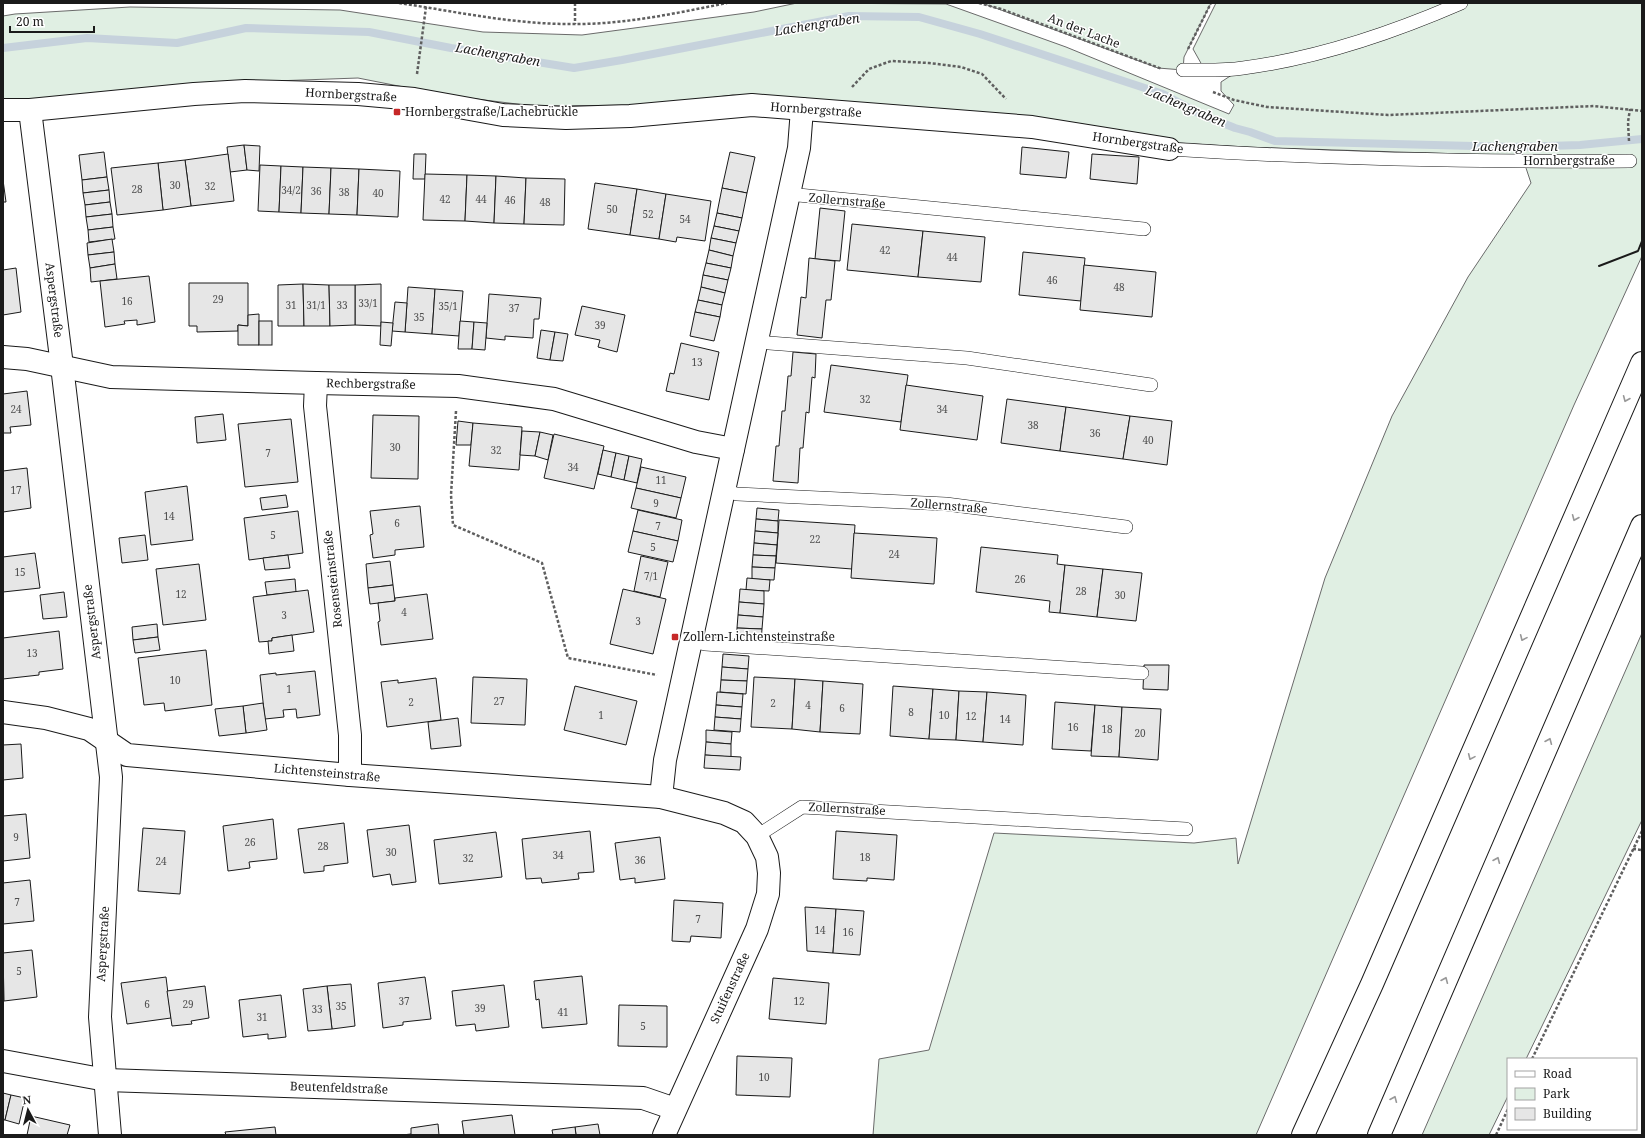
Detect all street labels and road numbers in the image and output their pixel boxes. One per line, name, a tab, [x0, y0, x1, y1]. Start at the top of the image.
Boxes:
street label: An der Lache	[1046, 9, 1123, 52]
street label: Hornbergstraße	[305, 84, 397, 105]
street label: Hornbergstraße	[770, 98, 862, 121]
street label: Hornbergstraße	[1091, 128, 1185, 157]
street label: Hornbergstraße	[1523, 152, 1615, 169]
street label: Zollernstraße	[808, 189, 886, 212]
street label: Aspergstraße	[41, 261, 68, 339]
street label: Rechbergstraße	[326, 374, 416, 393]
street label: Zollernstraße	[910, 494, 988, 517]
street label: Rosensteinstraße	[319, 529, 346, 629]
street label: Aspergstraße	[78, 583, 105, 661]
street label: Lichtensteinstraße	[273, 759, 381, 786]
street label: Zollernstraße	[808, 798, 886, 819]
street label: Aspergstraße	[92, 906, 113, 982]
street label: Stuifenstraße	[706, 949, 753, 1026]
street label: Beutenfeldstraße	[290, 1077, 388, 1098]

